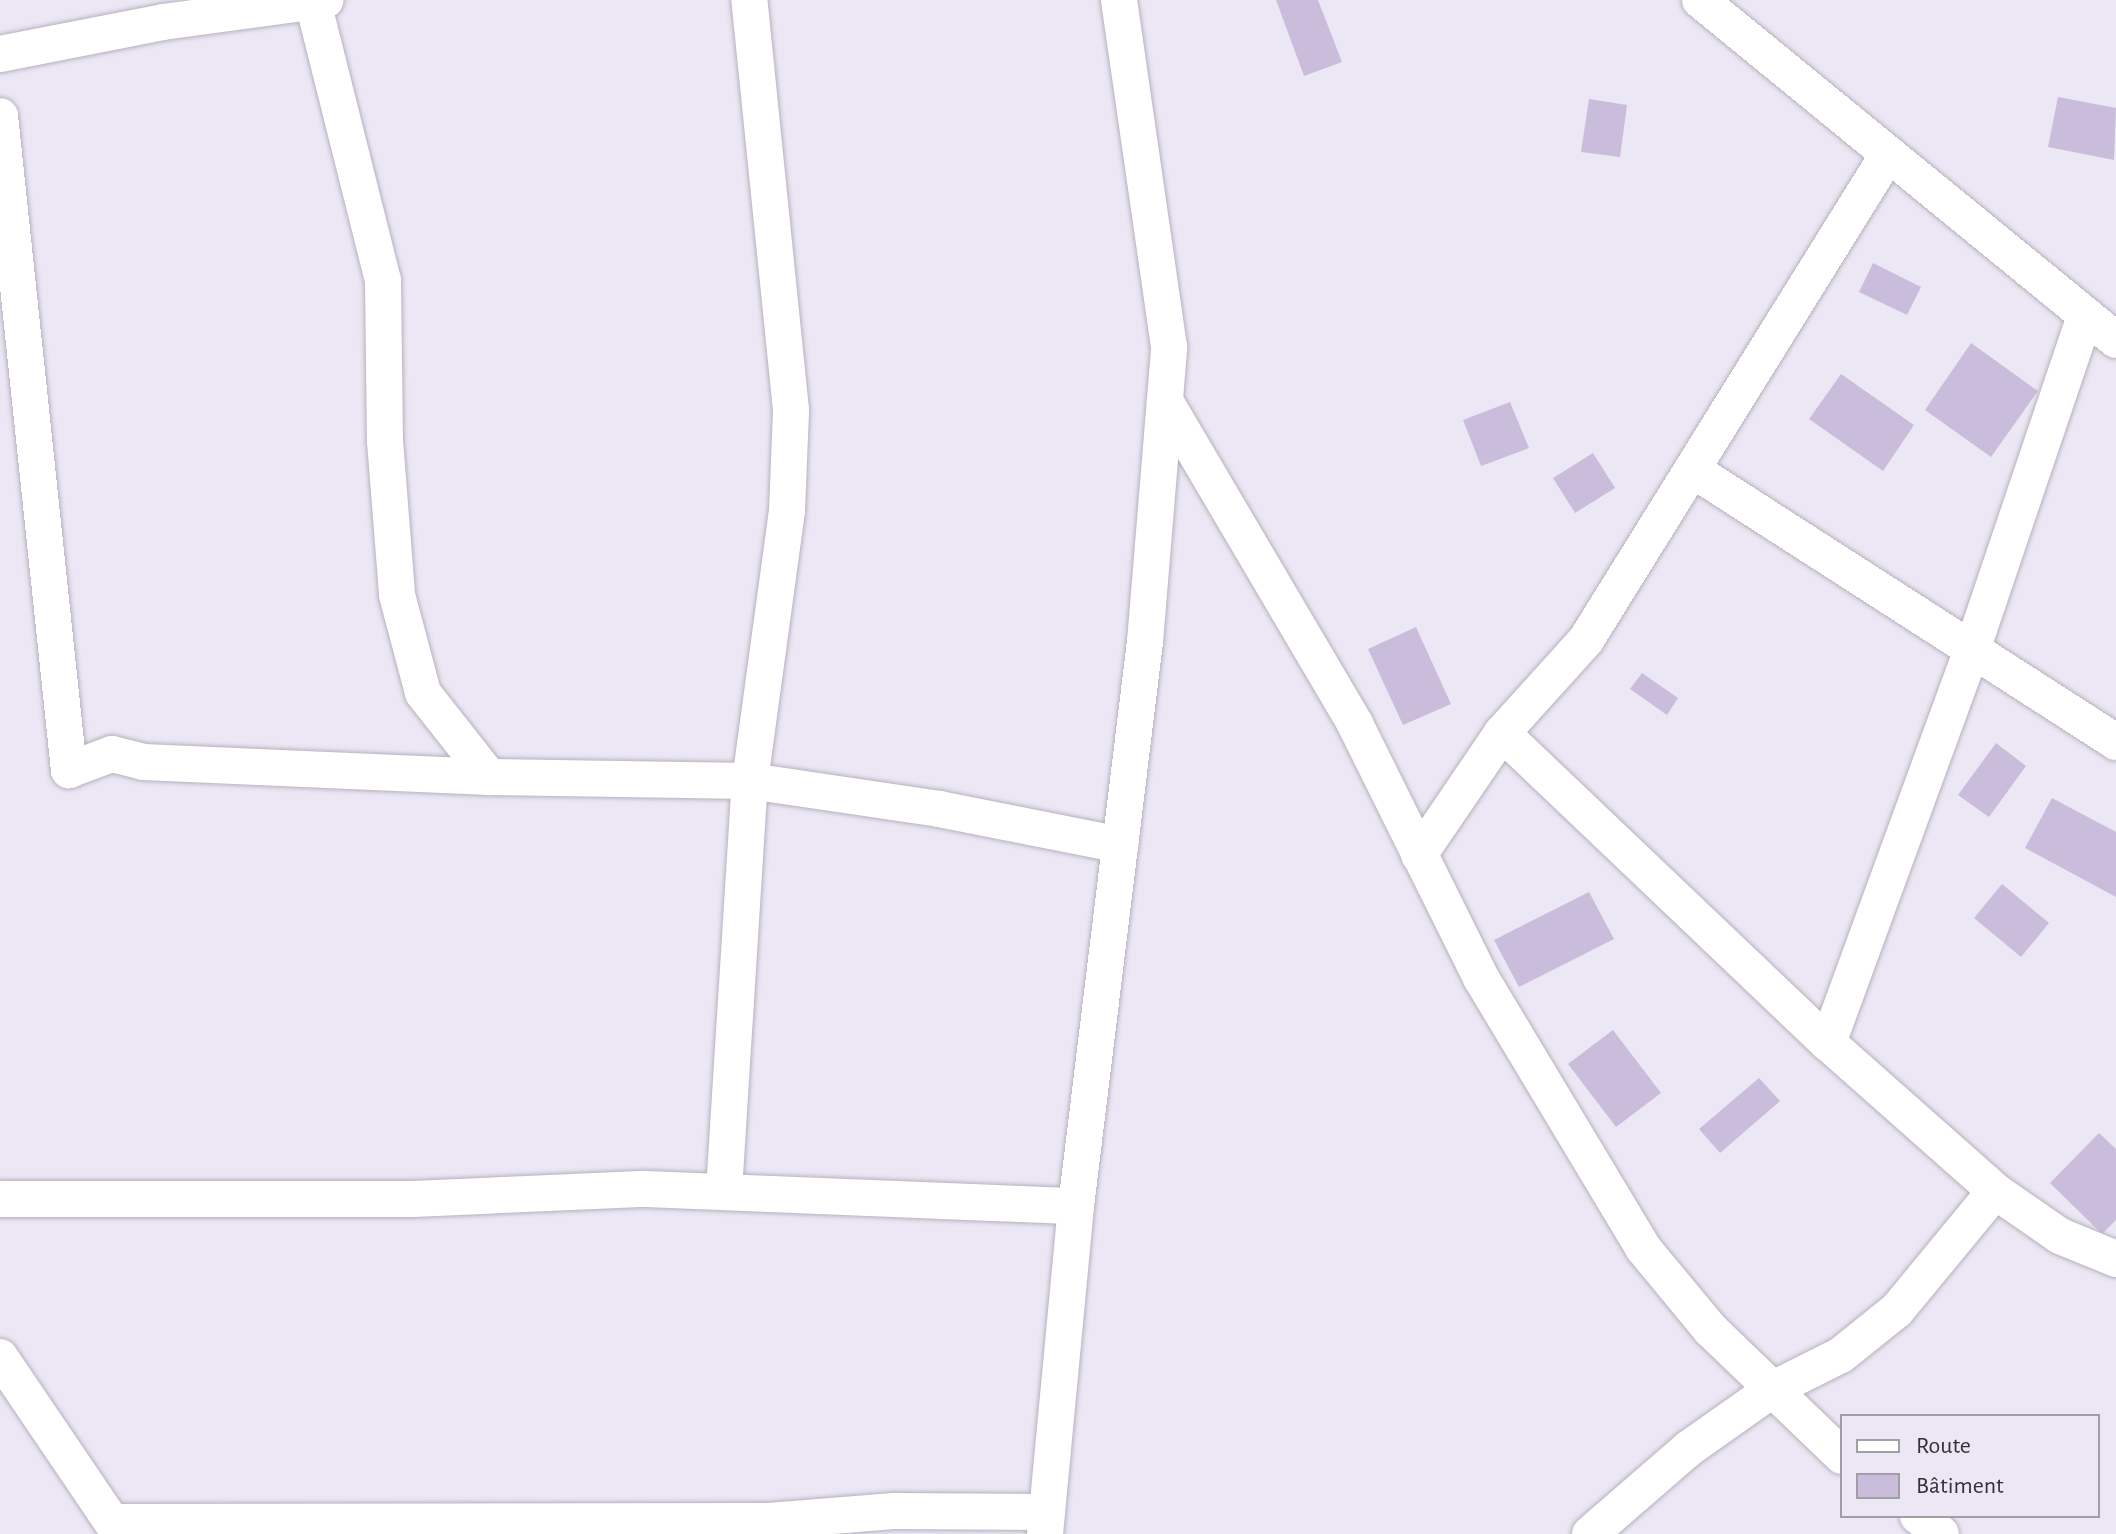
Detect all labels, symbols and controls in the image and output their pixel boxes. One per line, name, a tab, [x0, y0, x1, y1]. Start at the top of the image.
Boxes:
legend	[1840, 1414, 2100, 1518]
text: Route	[1916, 1434, 1971, 1458]
text: Bâtiment	[1916, 1474, 2004, 1498]

